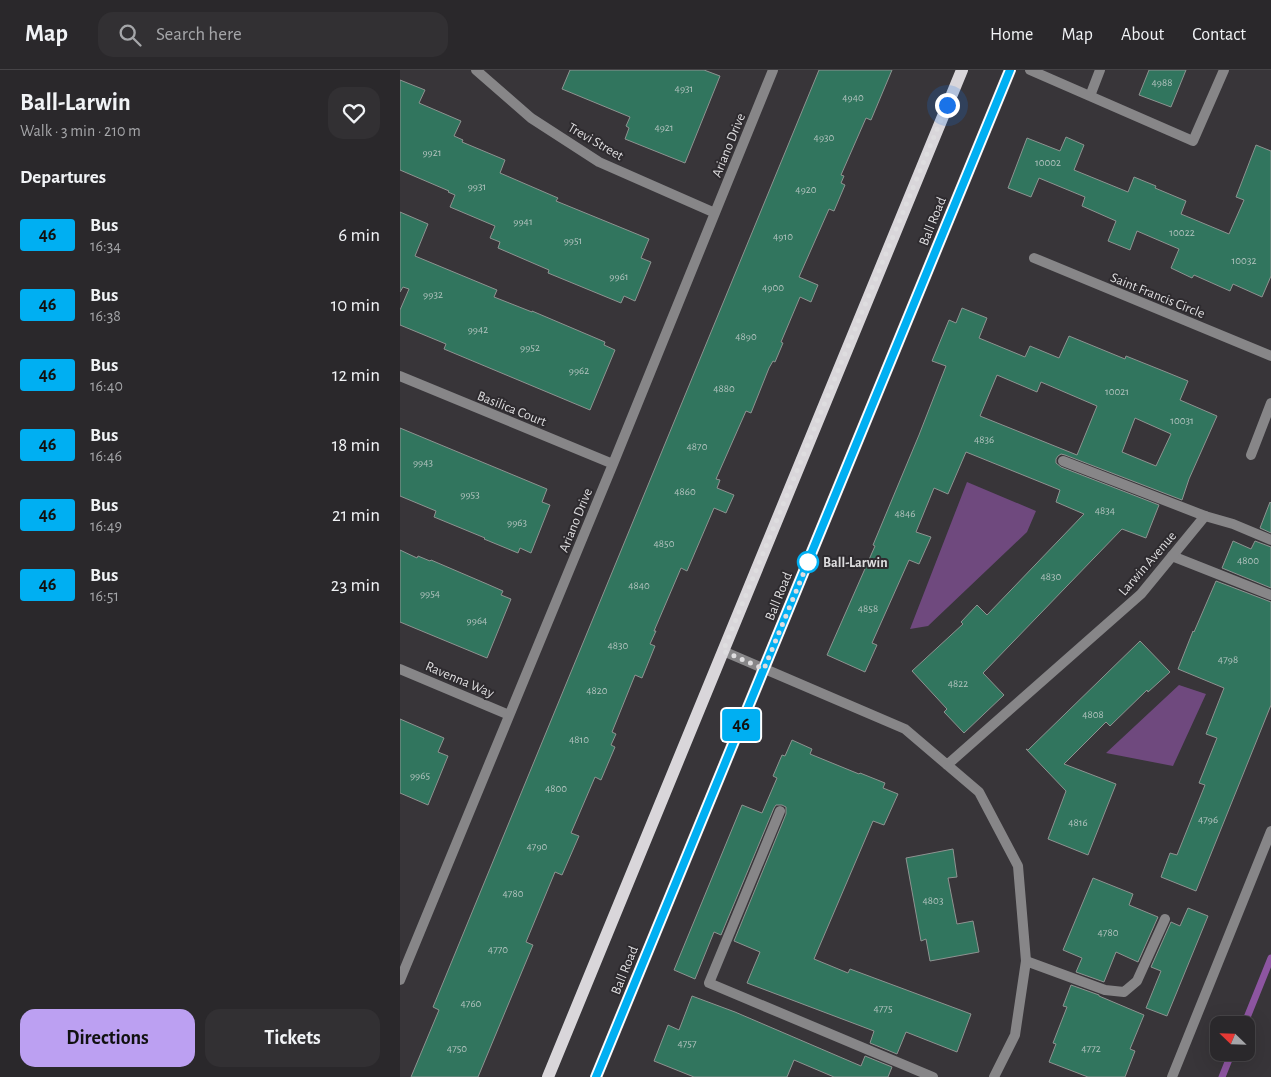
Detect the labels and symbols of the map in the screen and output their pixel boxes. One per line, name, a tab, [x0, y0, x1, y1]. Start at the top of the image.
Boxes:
house number: 4988	[1152, 77, 1172, 88]
house number: 4931	[675, 83, 693, 94]
house number: 4940	[842, 92, 864, 103]
your location	[935, 93, 960, 118]
street label: Ariano Drive	[710, 111, 748, 179]
street label: Trevi Street	[565, 120, 626, 164]
house number: 4921	[654, 122, 674, 133]
house number: 4930	[814, 132, 835, 143]
house number: 9921	[422, 147, 442, 158]
house number: 10002	[1035, 157, 1061, 168]
house number: 9931	[468, 181, 486, 192]
house number: 4920	[795, 184, 817, 195]
street label: Ball Road	[917, 195, 949, 248]
house number: 9941	[513, 216, 533, 227]
house number: 10022	[1169, 227, 1195, 238]
house number: 4910	[773, 231, 793, 242]
house number: 9951	[564, 235, 582, 246]
house number: 10032	[1232, 255, 1256, 266]
house number: 9961	[609, 271, 629, 282]
street label: Saint Francis Circle	[1108, 271, 1207, 321]
house number: 4900	[762, 282, 784, 293]
house number: 9932	[423, 289, 443, 300]
house number: 9942	[468, 324, 488, 335]
house number: 4890	[735, 331, 757, 342]
house number: 9952	[520, 342, 540, 353]
house number: 9962	[569, 365, 589, 376]
house number: 4880	[713, 383, 735, 394]
house number: 10021	[1105, 386, 1129, 397]
street label: Basilica Court	[475, 389, 549, 429]
house number: 10031	[1170, 415, 1194, 426]
house number: 4836	[974, 434, 994, 445]
house number: 4870	[687, 441, 708, 452]
house number: 9943	[413, 457, 434, 468]
street label: Ariano Drive	[557, 486, 595, 554]
house number: 4860	[674, 486, 696, 497]
house number: 9953	[460, 489, 480, 500]
house number: 4834	[1095, 505, 1115, 516]
house number: 4846	[895, 508, 915, 519]
house number: 9963	[507, 517, 527, 528]
street label: Larwin Avenue	[1116, 529, 1179, 598]
house number: 4850	[654, 538, 675, 549]
marker: Ball-Larwin	[797, 551, 819, 573]
house number: 4800	[1237, 555, 1259, 566]
place label: Ball-Larwin	[823, 556, 888, 570]
street label: Ball Road	[763, 570, 795, 623]
house number: 4830	[1041, 571, 1062, 582]
house number: 4840	[628, 580, 650, 591]
house number: 9954	[420, 588, 440, 599]
house number: 4858	[858, 603, 878, 614]
house number: 9964	[467, 615, 487, 626]
house number: 4830	[608, 640, 629, 651]
house number: 4798	[1218, 654, 1238, 665]
street label: Ravenna Way	[423, 659, 496, 701]
house number: 4822	[948, 678, 968, 689]
house number: 4820	[586, 685, 608, 696]
line badge: 46	[718, 709, 764, 741]
house number: 4808	[1082, 709, 1104, 720]
house number: 4810	[569, 734, 589, 745]
house number: 9965	[410, 770, 430, 781]
house number: 4800	[545, 783, 567, 794]
house number: 4796	[1198, 814, 1218, 825]
house number: 4816	[1068, 817, 1088, 828]
house number: 4790	[527, 841, 548, 852]
house number: 4780	[503, 888, 524, 899]
house number: 4803	[923, 895, 944, 906]
house number: 4780	[1098, 927, 1119, 938]
house number: 4770	[488, 944, 508, 955]
street label: Ball Road	[609, 944, 641, 997]
house number: 4760	[461, 998, 482, 1009]
house number: 4775	[873, 1003, 893, 1014]
north arrow	[1210, 1016, 1255, 1061]
house number: 4757	[677, 1038, 697, 1049]
house number: 4750	[447, 1043, 467, 1054]
house number: 4772	[1081, 1043, 1101, 1054]

